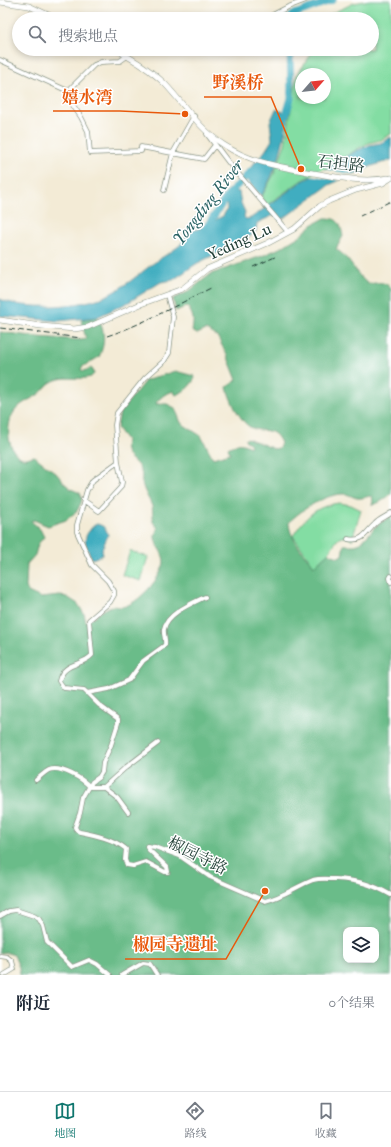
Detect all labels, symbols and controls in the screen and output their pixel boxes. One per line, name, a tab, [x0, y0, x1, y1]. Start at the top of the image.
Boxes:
search box	[12, 12, 379, 56]
icon: search	[26, 23, 48, 45]
text: 搜索地点	[58, 27, 118, 45]
callout: 野溪桥	[204, 68, 271, 97]
north arrow	[295, 68, 331, 104]
text: 野溪桥	[213, 72, 264, 93]
callout: 嬉水湾	[53, 82, 120, 111]
text: 嬉水湾	[62, 87, 113, 108]
street label: 石担路	[316, 151, 366, 176]
water label: Yongding River	[168, 155, 249, 249]
street label: Yeding Lu	[204, 219, 275, 265]
street label: 椒园寺路	[165, 832, 231, 878]
map controls	[343, 927, 379, 963]
button: layers	[343, 927, 379, 963]
callout: 椒园寺遗址	[125, 930, 226, 959]
text: 椒园寺遗址	[133, 934, 218, 955]
text: 附近	[16, 993, 50, 1014]
text: 0个结果	[328, 995, 375, 1011]
tab: 地图	[54, 1100, 76, 1140]
tab: 路线	[184, 1100, 206, 1140]
tab: 收藏	[315, 1100, 337, 1140]

